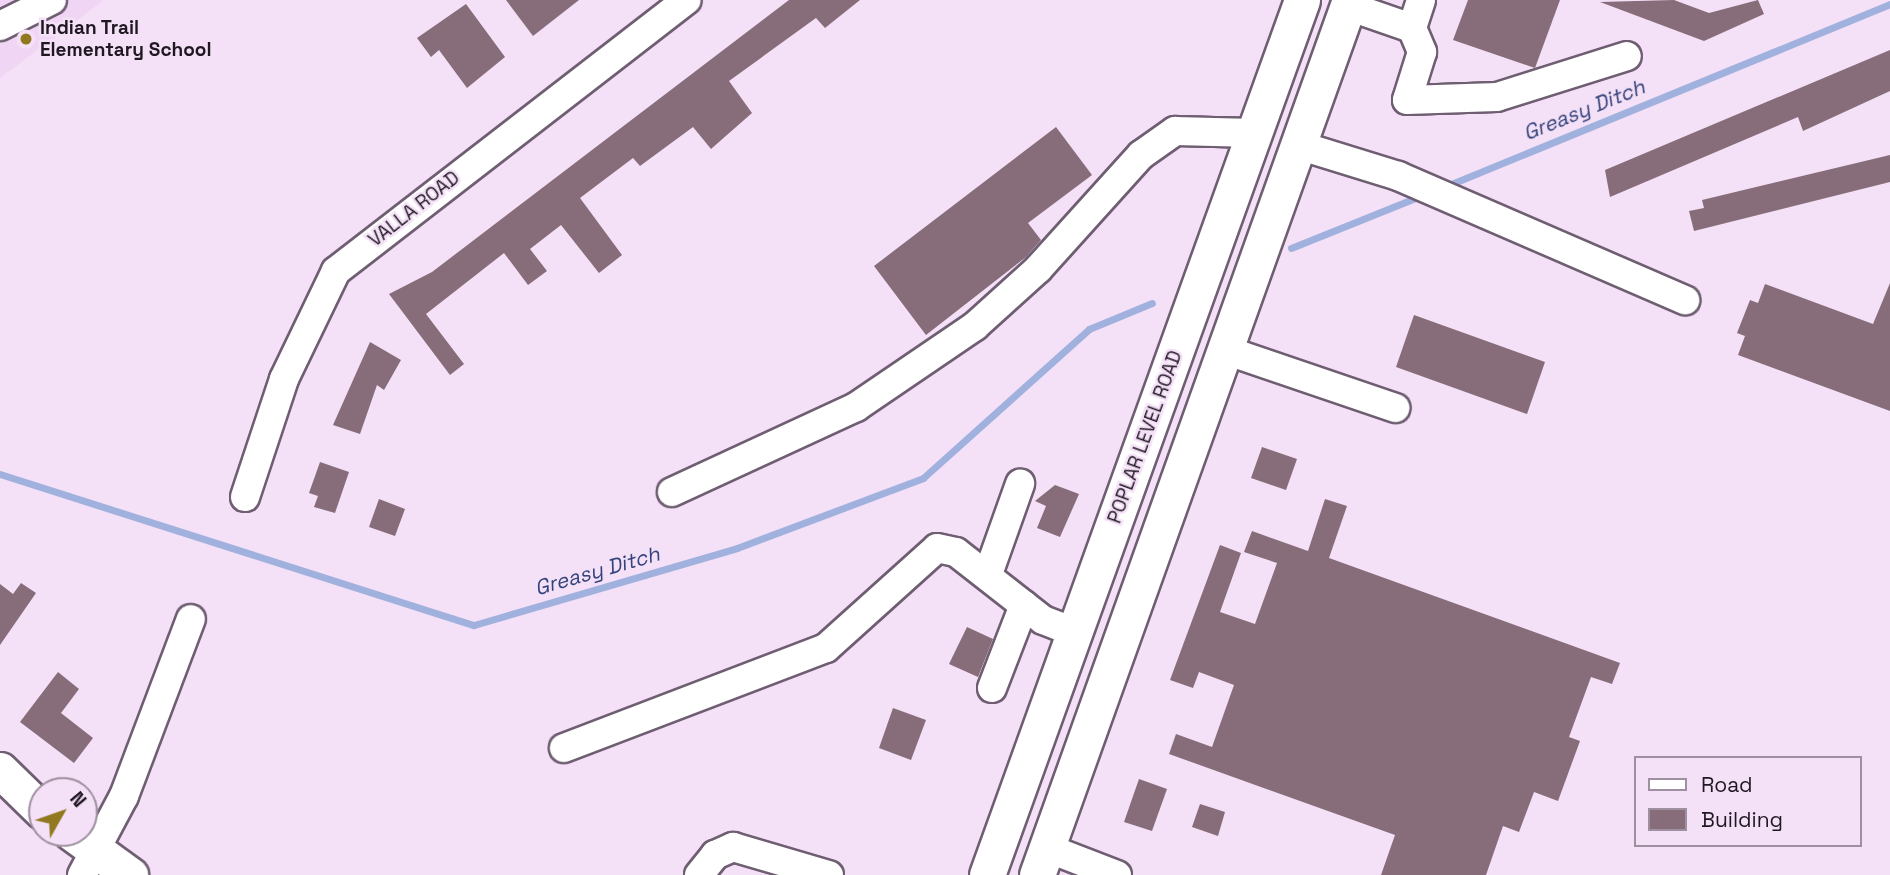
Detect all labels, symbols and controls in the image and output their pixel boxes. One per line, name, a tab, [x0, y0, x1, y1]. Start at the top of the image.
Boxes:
place label: Indian Trail Elementary School	[40, 17, 212, 61]
marker: Indian Trail Elementary School	[18, 31, 34, 47]
water label: Greasy Ditch	[1520, 74, 1648, 146]
street label: VALLA ROAD	[364, 166, 464, 252]
street label: POPLAR LEVEL ROAD	[1103, 347, 1187, 527]
water label: Greasy Ditch	[532, 541, 662, 601]
legend	[1634, 756, 1862, 847]
text: Road	[1701, 771, 1753, 798]
north arrow	[28, 777, 98, 847]
text: N	[64, 787, 92, 812]
text: Building	[1701, 806, 1783, 833]

